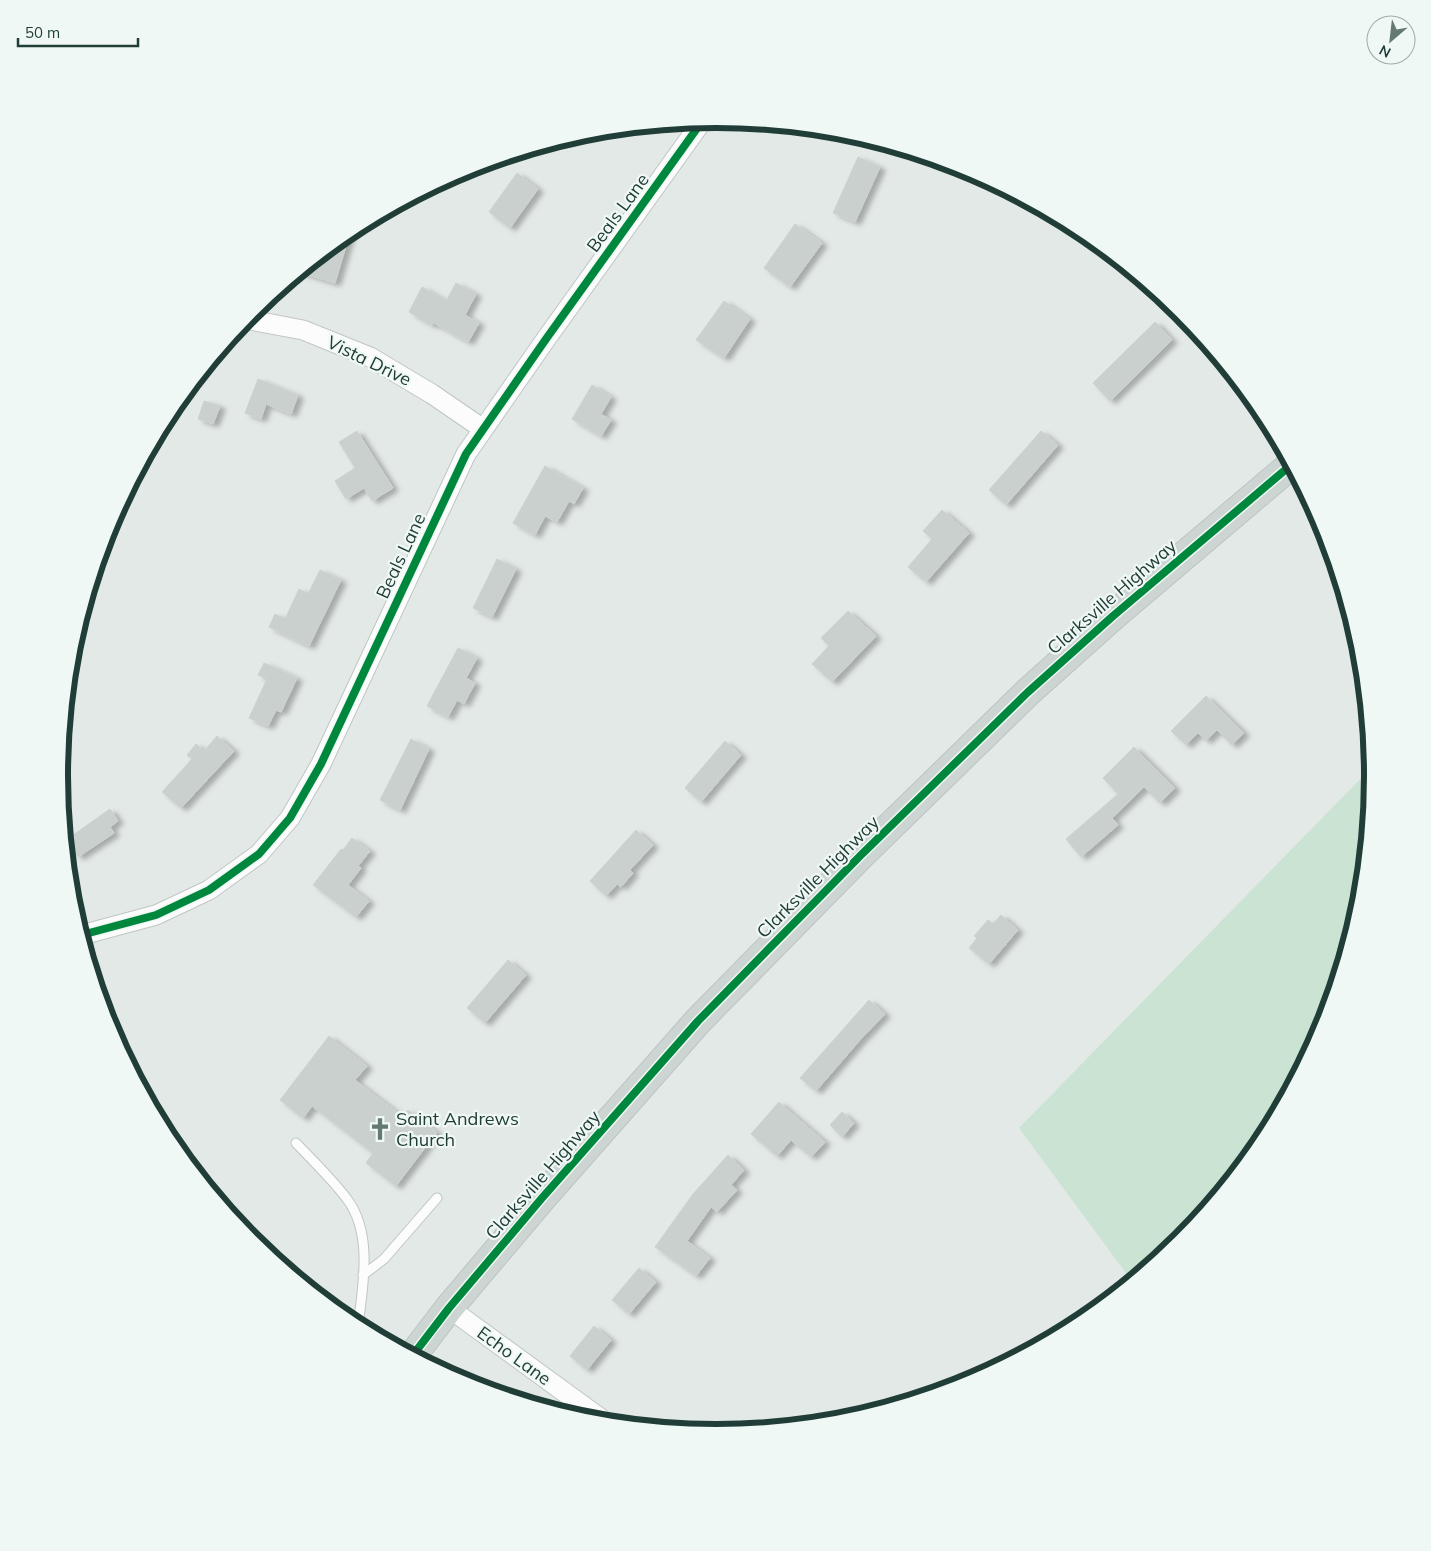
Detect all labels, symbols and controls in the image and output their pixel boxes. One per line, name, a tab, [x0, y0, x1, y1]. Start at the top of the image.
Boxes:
scale bar	[18, 15, 138, 47]
north arrow	[1366, 15, 1416, 65]
text: 50 m	[25, 23, 60, 42]
text: N	[1376, 41, 1394, 62]
street label: Beals Lane	[581, 169, 654, 257]
street label: Vista Drive	[323, 330, 415, 391]
street label: Beals Lane	[371, 509, 430, 602]
street label: Clarksville Highway	[1042, 534, 1181, 659]
street label: Clarksville Highway	[752, 810, 884, 943]
street label: Clarksville Highway	[480, 1105, 605, 1244]
place label: Saint Andrews Church	[396, 1107, 519, 1151]
church icon: Saint Andrews Church	[367, 1116, 393, 1142]
street label: Echo Lane	[473, 1321, 556, 1390]

